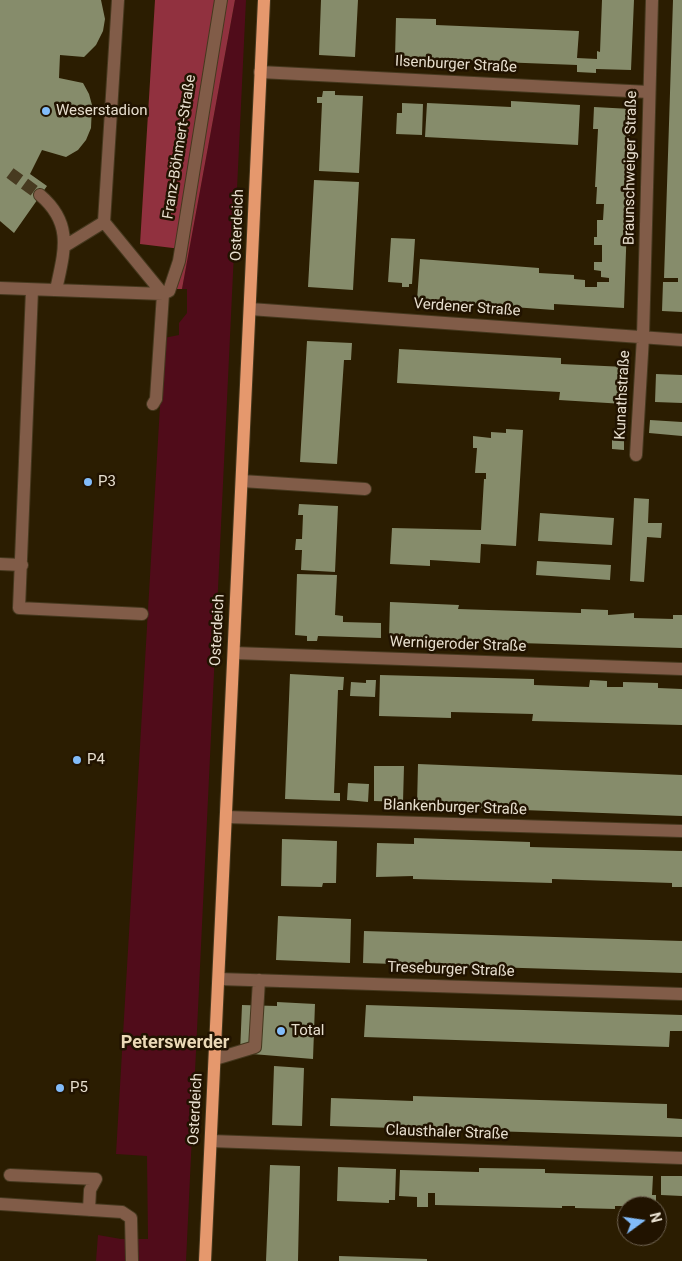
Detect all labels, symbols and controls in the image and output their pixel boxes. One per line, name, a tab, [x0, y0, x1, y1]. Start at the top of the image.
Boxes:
street label: Ilsenburger Straße	[395, 53, 517, 77]
street label: Franz-Böhmert-Straße	[160, 73, 200, 221]
street label: Braunschweiger Straße	[621, 91, 641, 245]
place label: Weserstadion	[56, 102, 148, 120]
marker: Weserstadion	[40, 105, 52, 117]
street label: Osterdeich	[228, 189, 248, 261]
street label: Verdener Straße	[413, 295, 521, 321]
street label: Kunathstraße	[612, 350, 634, 440]
place label: P3	[98, 473, 116, 491]
marker: P3	[82, 476, 94, 488]
street label: Osterdeich	[207, 594, 229, 666]
street label: Wernigeroder Straße	[389, 634, 527, 656]
place label: P4	[87, 751, 105, 769]
marker: P4	[71, 754, 83, 766]
street label: Blankenburger Straße	[383, 796, 527, 820]
street label: Treseburger Straße	[387, 959, 515, 981]
place label: Total	[291, 1022, 324, 1040]
marker: Total	[275, 1025, 287, 1037]
district label: Peterswerder	[121, 1032, 229, 1054]
street label: Osterdeich	[185, 1073, 207, 1145]
place label: P5	[70, 1079, 88, 1097]
marker: P5	[54, 1082, 66, 1094]
street label: Clausthaler Straße	[385, 1122, 509, 1144]
north arrow	[617, 1196, 667, 1246]
text: N	[647, 1211, 665, 1224]

